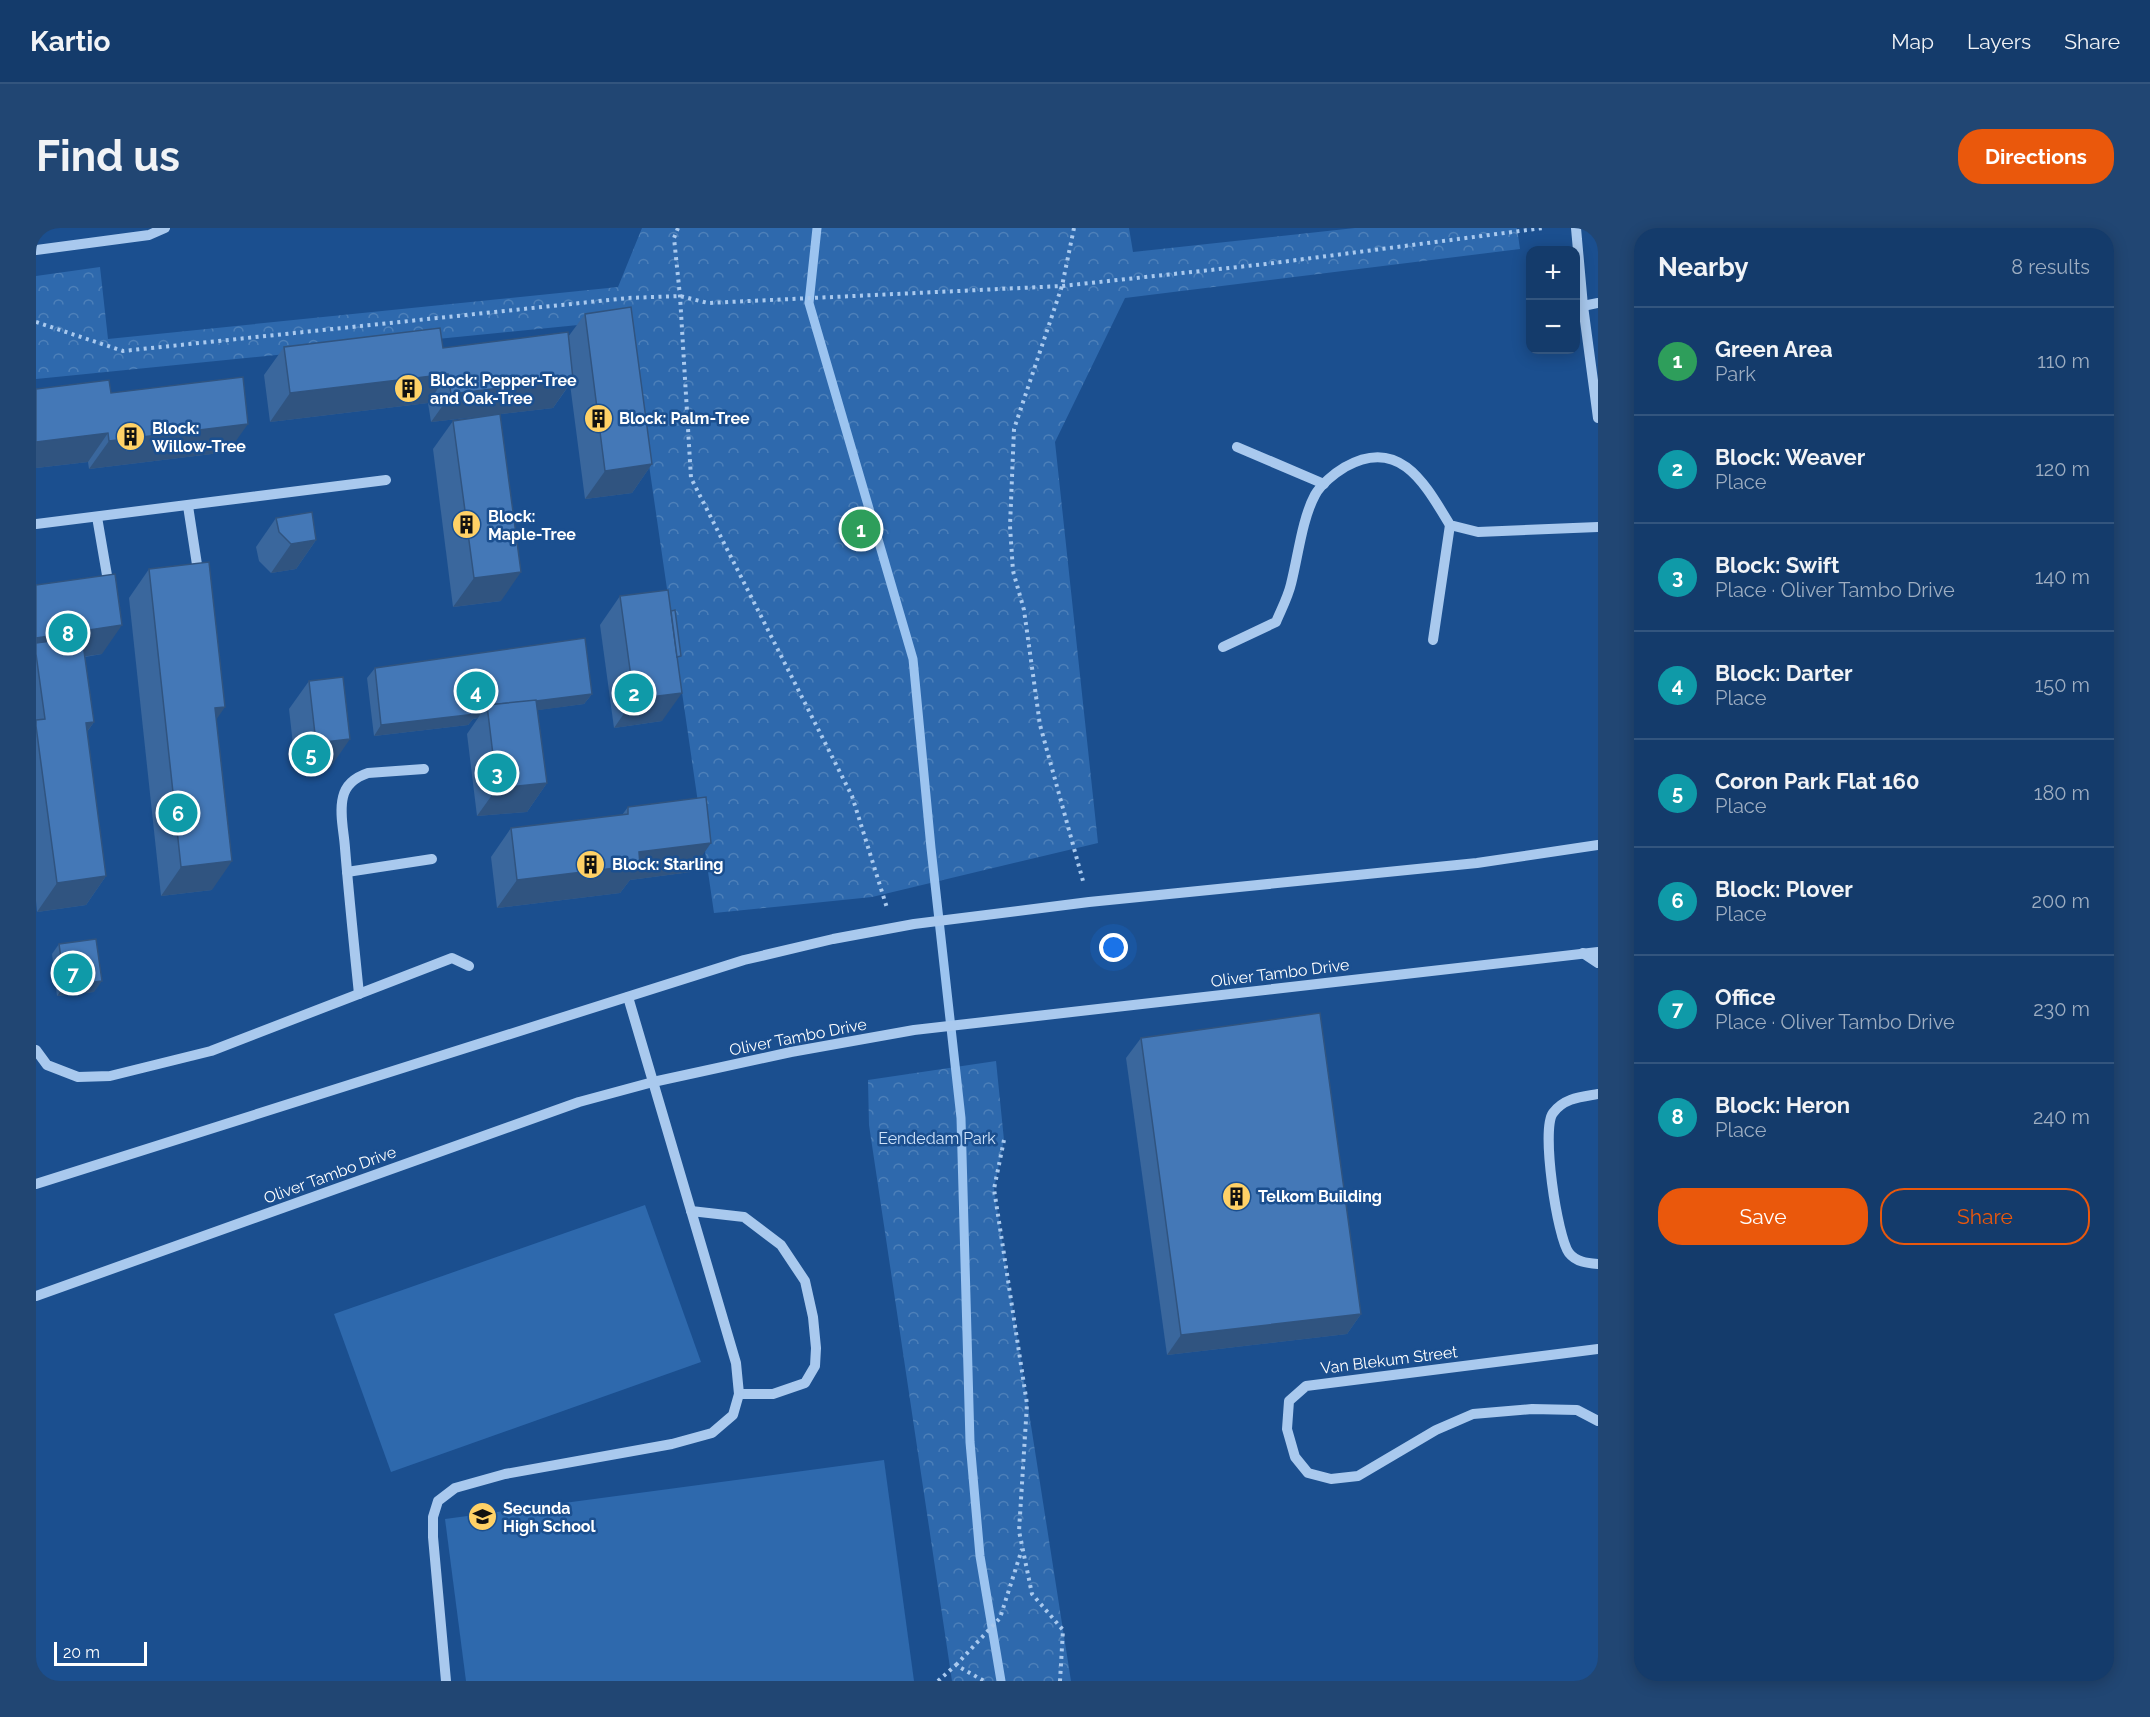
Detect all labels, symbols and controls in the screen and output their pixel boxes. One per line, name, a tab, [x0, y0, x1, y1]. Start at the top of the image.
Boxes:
text: Kartio	[30, 25, 110, 58]
text: Map	[1891, 29, 1934, 54]
text: Layers	[1967, 29, 2031, 54]
text: Share	[2064, 29, 2120, 54]
button: Directions	[1958, 129, 2114, 184]
text: Find us	[36, 132, 180, 181]
map controls	[1526, 246, 1580, 354]
button: +	[1526, 246, 1580, 300]
text: Nearby	[1658, 252, 1748, 282]
text: 8 results	[2011, 255, 2090, 279]
button: −	[1526, 300, 1580, 354]
text: Green Area	[1715, 336, 1833, 362]
text: 1	[1673, 349, 1682, 373]
text: 110 m	[2037, 349, 2090, 373]
text: Park	[1715, 362, 1756, 386]
place label: Block: Pepper-Tree and Oak-Tree	[430, 371, 577, 408]
building icon: Block: Pepper-Tree and Oak-Tree	[393, 373, 425, 405]
building icon: Block: Palm-Tree	[582, 402, 614, 434]
place label: Block: Palm-Tree	[619, 409, 750, 428]
place label: Block: Willow-Tree	[152, 419, 246, 456]
building icon: Block: Willow-Tree	[115, 421, 147, 453]
text: Block: Weaver	[1715, 444, 1865, 470]
text: 2	[1672, 457, 1683, 481]
text: 120 m	[2035, 457, 2090, 481]
text: Place	[1715, 470, 1766, 494]
pin: 1	[842, 506, 880, 552]
place label: Block: Maple-Tree	[488, 507, 576, 544]
building icon: Block: Maple-Tree	[451, 509, 483, 541]
text: Block: Swift	[1715, 552, 1839, 578]
text: 3	[1672, 565, 1683, 589]
text: 140 m	[2035, 565, 2090, 589]
text: Place · Oliver Tambo Drive	[1715, 578, 1955, 602]
pin: 8	[48, 610, 87, 656]
text: Block: Darter	[1715, 660, 1852, 686]
pin: 4	[456, 668, 496, 714]
pin: 2	[614, 670, 654, 716]
text: 4	[1672, 673, 1683, 697]
text: 150 m	[2035, 673, 2090, 697]
text: Place	[1715, 686, 1766, 710]
pin: 5	[292, 732, 330, 776]
pin: 3	[478, 750, 516, 796]
text: Coron Park Flat 160	[1715, 768, 1919, 794]
text: 5	[1672, 781, 1683, 805]
text: 180 m	[2034, 781, 2090, 805]
pin: 6	[158, 790, 198, 836]
text: Place	[1715, 794, 1766, 818]
building icon: Block: Starling	[575, 848, 607, 880]
place label: Block: Starling	[612, 855, 723, 874]
text: Block: Plover	[1715, 876, 1853, 902]
text: 6	[1671, 889, 1684, 913]
text: 200 m	[2032, 889, 2090, 913]
text: Place	[1715, 902, 1766, 926]
your location	[1099, 933, 1128, 962]
pin: 7	[54, 950, 93, 996]
street label: Oliver Tambo Drive	[1210, 955, 1350, 991]
text: Office	[1715, 984, 1775, 1010]
text: 7	[1672, 997, 1683, 1021]
text: 230 m	[2033, 997, 2090, 1021]
text: Place · Oliver Tambo Drive	[1715, 1010, 1955, 1034]
street label: Oliver Tambo Drive	[728, 1014, 868, 1060]
text: Block: Heron	[1715, 1092, 1850, 1118]
text: 8	[1671, 1105, 1684, 1129]
text: 240 m	[2033, 1105, 2090, 1129]
text: Place	[1715, 1118, 1766, 1142]
park label: Eendedam Park	[878, 1129, 996, 1148]
street label: Oliver Tambo Drive	[261, 1142, 399, 1208]
building icon: Telkom Building	[1221, 1180, 1253, 1212]
place label: Telkom Building	[1258, 1187, 1382, 1206]
button: Save	[1658, 1188, 1868, 1245]
button: Share	[1880, 1188, 2090, 1245]
street label: Van Blekum Street	[1320, 1342, 1459, 1378]
place label: Secunda High School	[503, 1499, 597, 1536]
school or university icon: Secunda High School	[466, 1501, 498, 1533]
scale bar	[54, 1639, 147, 1666]
text: 20 m	[63, 1643, 100, 1662]

